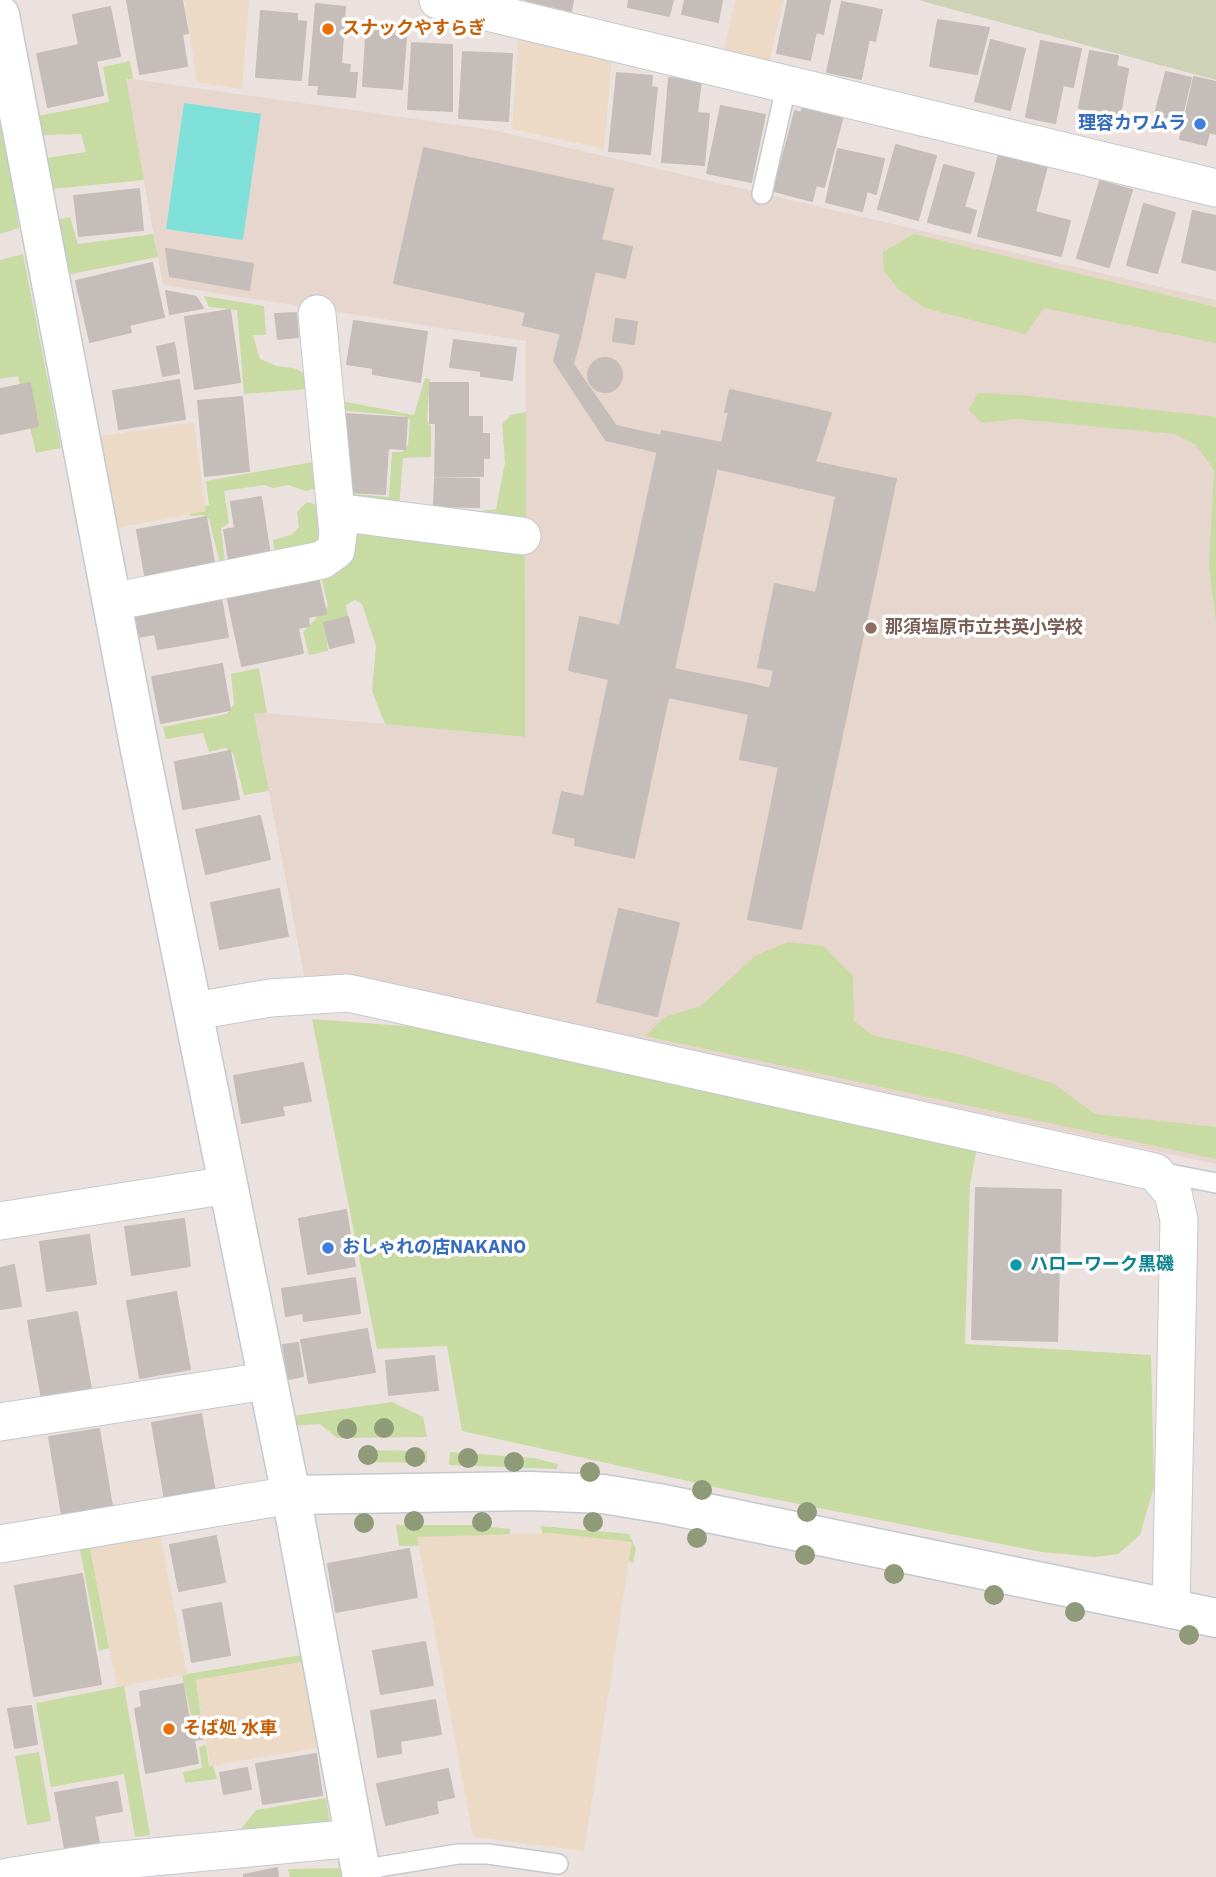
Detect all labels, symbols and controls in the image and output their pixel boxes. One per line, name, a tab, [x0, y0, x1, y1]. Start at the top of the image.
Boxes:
place label: スナックやすらぎ	[342, 18, 486, 40]
marker: スナックやすらぎ	[320, 21, 336, 37]
place label: 理容カワムラ	[1078, 113, 1186, 135]
marker: 理容カワムラ	[1192, 116, 1208, 132]
place label: 那須塩原市立共英小学校	[885, 617, 1083, 639]
marker: 那須塩原市立共英小学校	[863, 620, 879, 636]
place label: おしゃれの店NAKANO	[342, 1237, 526, 1259]
marker: おしゃれの店NAKANO	[320, 1240, 336, 1256]
place label: ハローワーク黒磯	[1030, 1254, 1174, 1276]
marker: ハローワーク黒磯	[1008, 1257, 1024, 1273]
place label: そば処 水車	[183, 1718, 277, 1740]
marker: そば処 水車	[161, 1721, 177, 1737]

